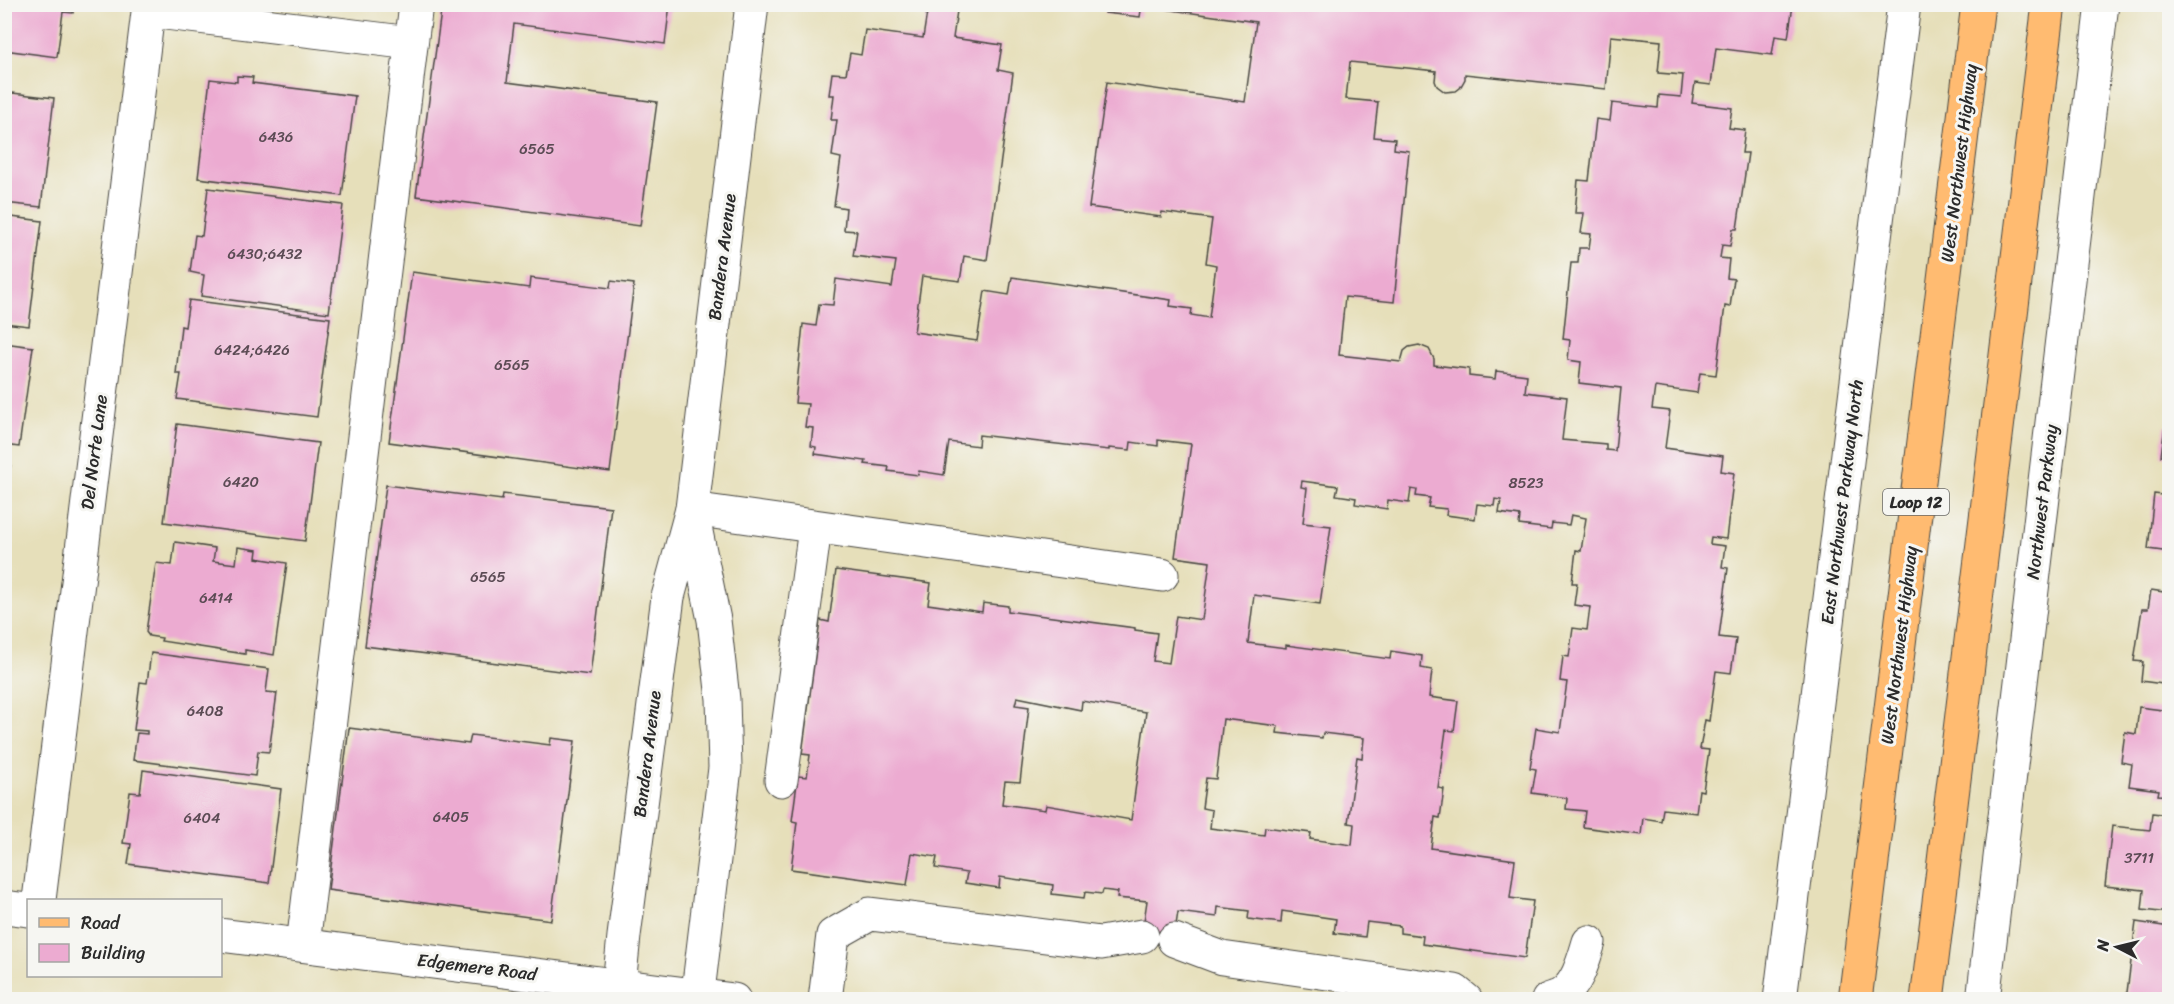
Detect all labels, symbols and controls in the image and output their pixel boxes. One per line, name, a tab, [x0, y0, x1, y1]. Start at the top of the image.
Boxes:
street label: West Northwest Highway	[1931, 61, 1987, 264]
house number: 6436	[259, 124, 293, 150]
house number: 6565	[519, 136, 555, 162]
street label: Bandera Avenue	[698, 192, 746, 322]
house number: 6430;6432	[228, 241, 303, 267]
house number: 6424;6426	[214, 337, 290, 363]
house number: 6565	[494, 352, 530, 378]
street label: East Northwest Parkway North	[1811, 378, 1873, 626]
street label: Del Norte Lane	[71, 393, 117, 511]
street label: Northwest Parkway	[2017, 422, 2067, 581]
house number: 6420	[223, 469, 259, 495]
house number: 8523	[1508, 470, 1544, 496]
road number: Loop 12	[1883, 489, 1949, 515]
street label: West Northwest Highway	[1871, 543, 1927, 746]
house number: 6565	[470, 564, 506, 590]
house number: 6414	[199, 585, 233, 611]
street label: Bandera Avenue	[623, 689, 671, 819]
house number: 6408	[187, 698, 223, 724]
house number: 6405	[433, 804, 469, 830]
house number: 6404	[184, 805, 220, 831]
house number: 3711	[2124, 845, 2154, 871]
legend	[27, 899, 222, 977]
text: Road	[81, 907, 121, 939]
north arrow	[2087, 917, 2147, 977]
text: Building	[81, 937, 145, 969]
text: N	[2087, 937, 2118, 953]
street label: Edgemere Road	[415, 944, 540, 990]

